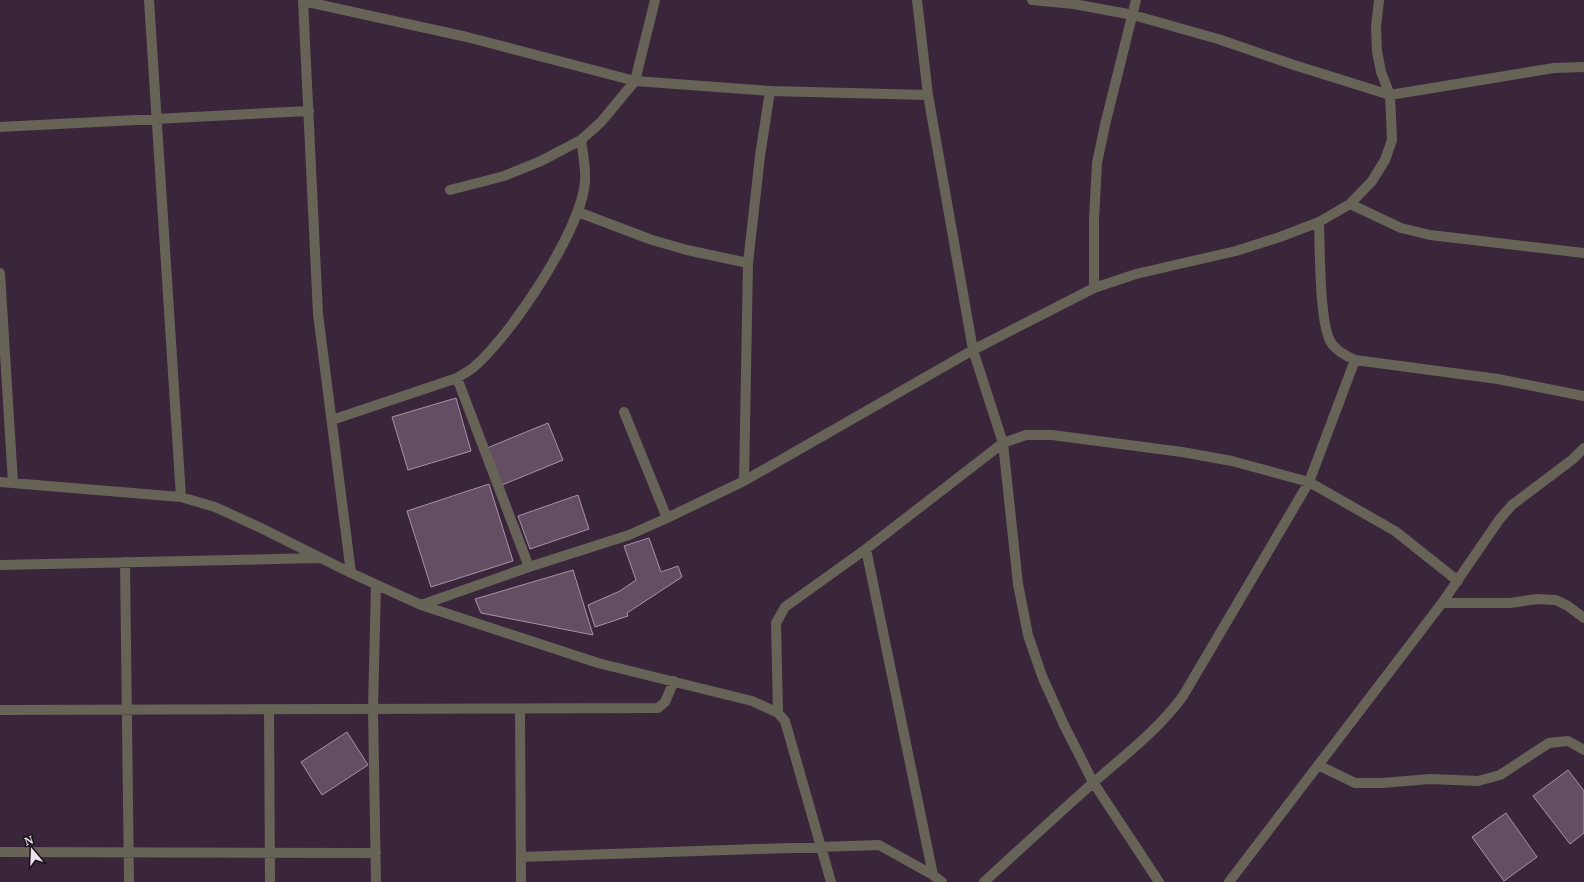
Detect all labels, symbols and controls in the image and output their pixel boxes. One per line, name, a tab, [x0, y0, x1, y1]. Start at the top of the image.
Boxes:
north arrow	[12, 830, 52, 870]
text: N	[22, 831, 35, 849]

